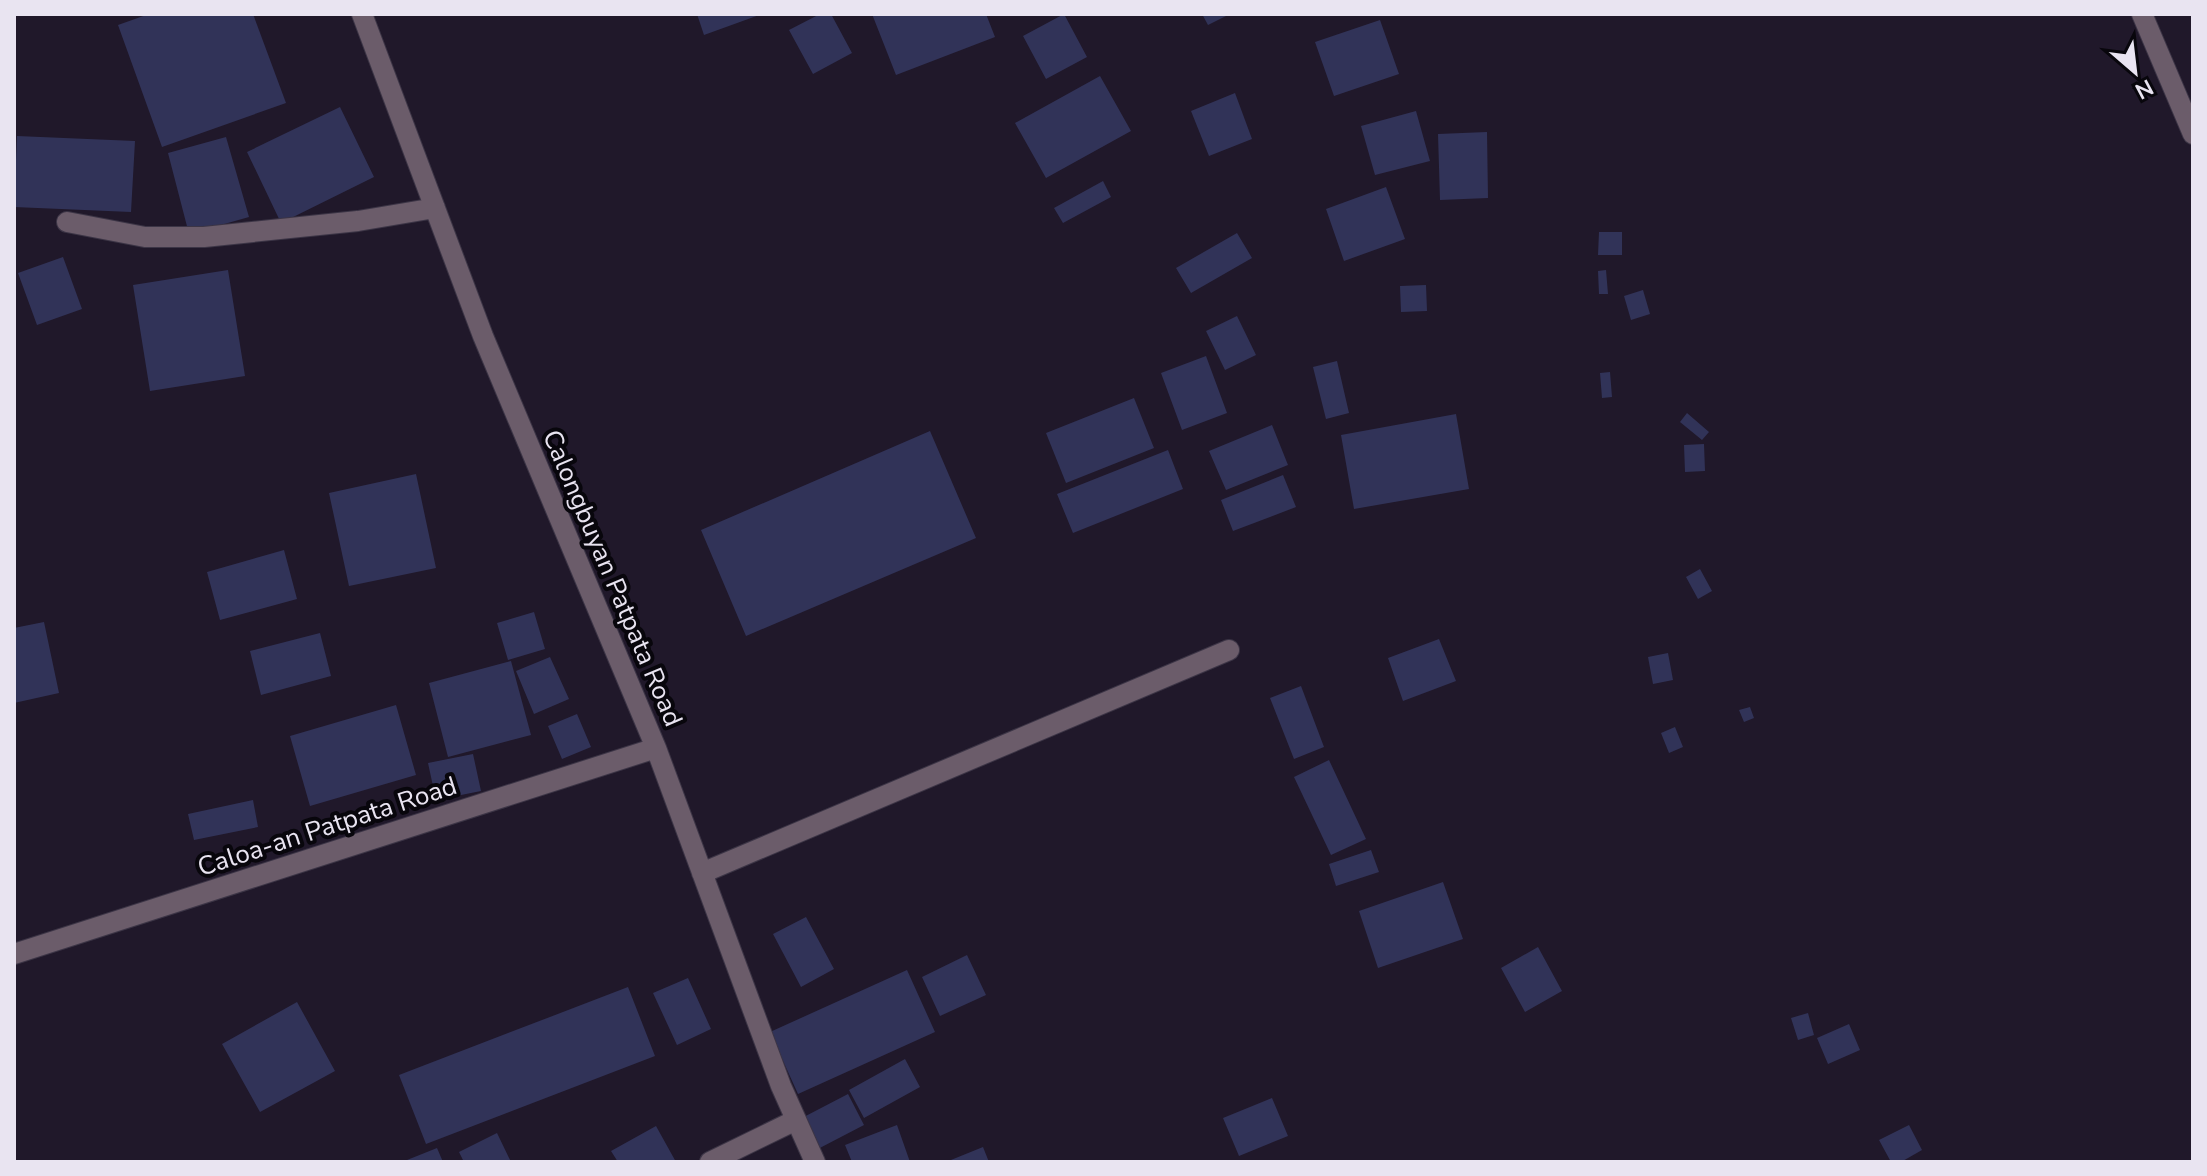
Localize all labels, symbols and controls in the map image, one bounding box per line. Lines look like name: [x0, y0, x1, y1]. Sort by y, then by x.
north arrow: [2095, 32, 2175, 112]
text: N: [2130, 72, 2158, 106]
street label: Calongbuyan Patpata Road: [534, 425, 691, 732]
street label: Caloa-an Patpata Road: [193, 768, 461, 885]

